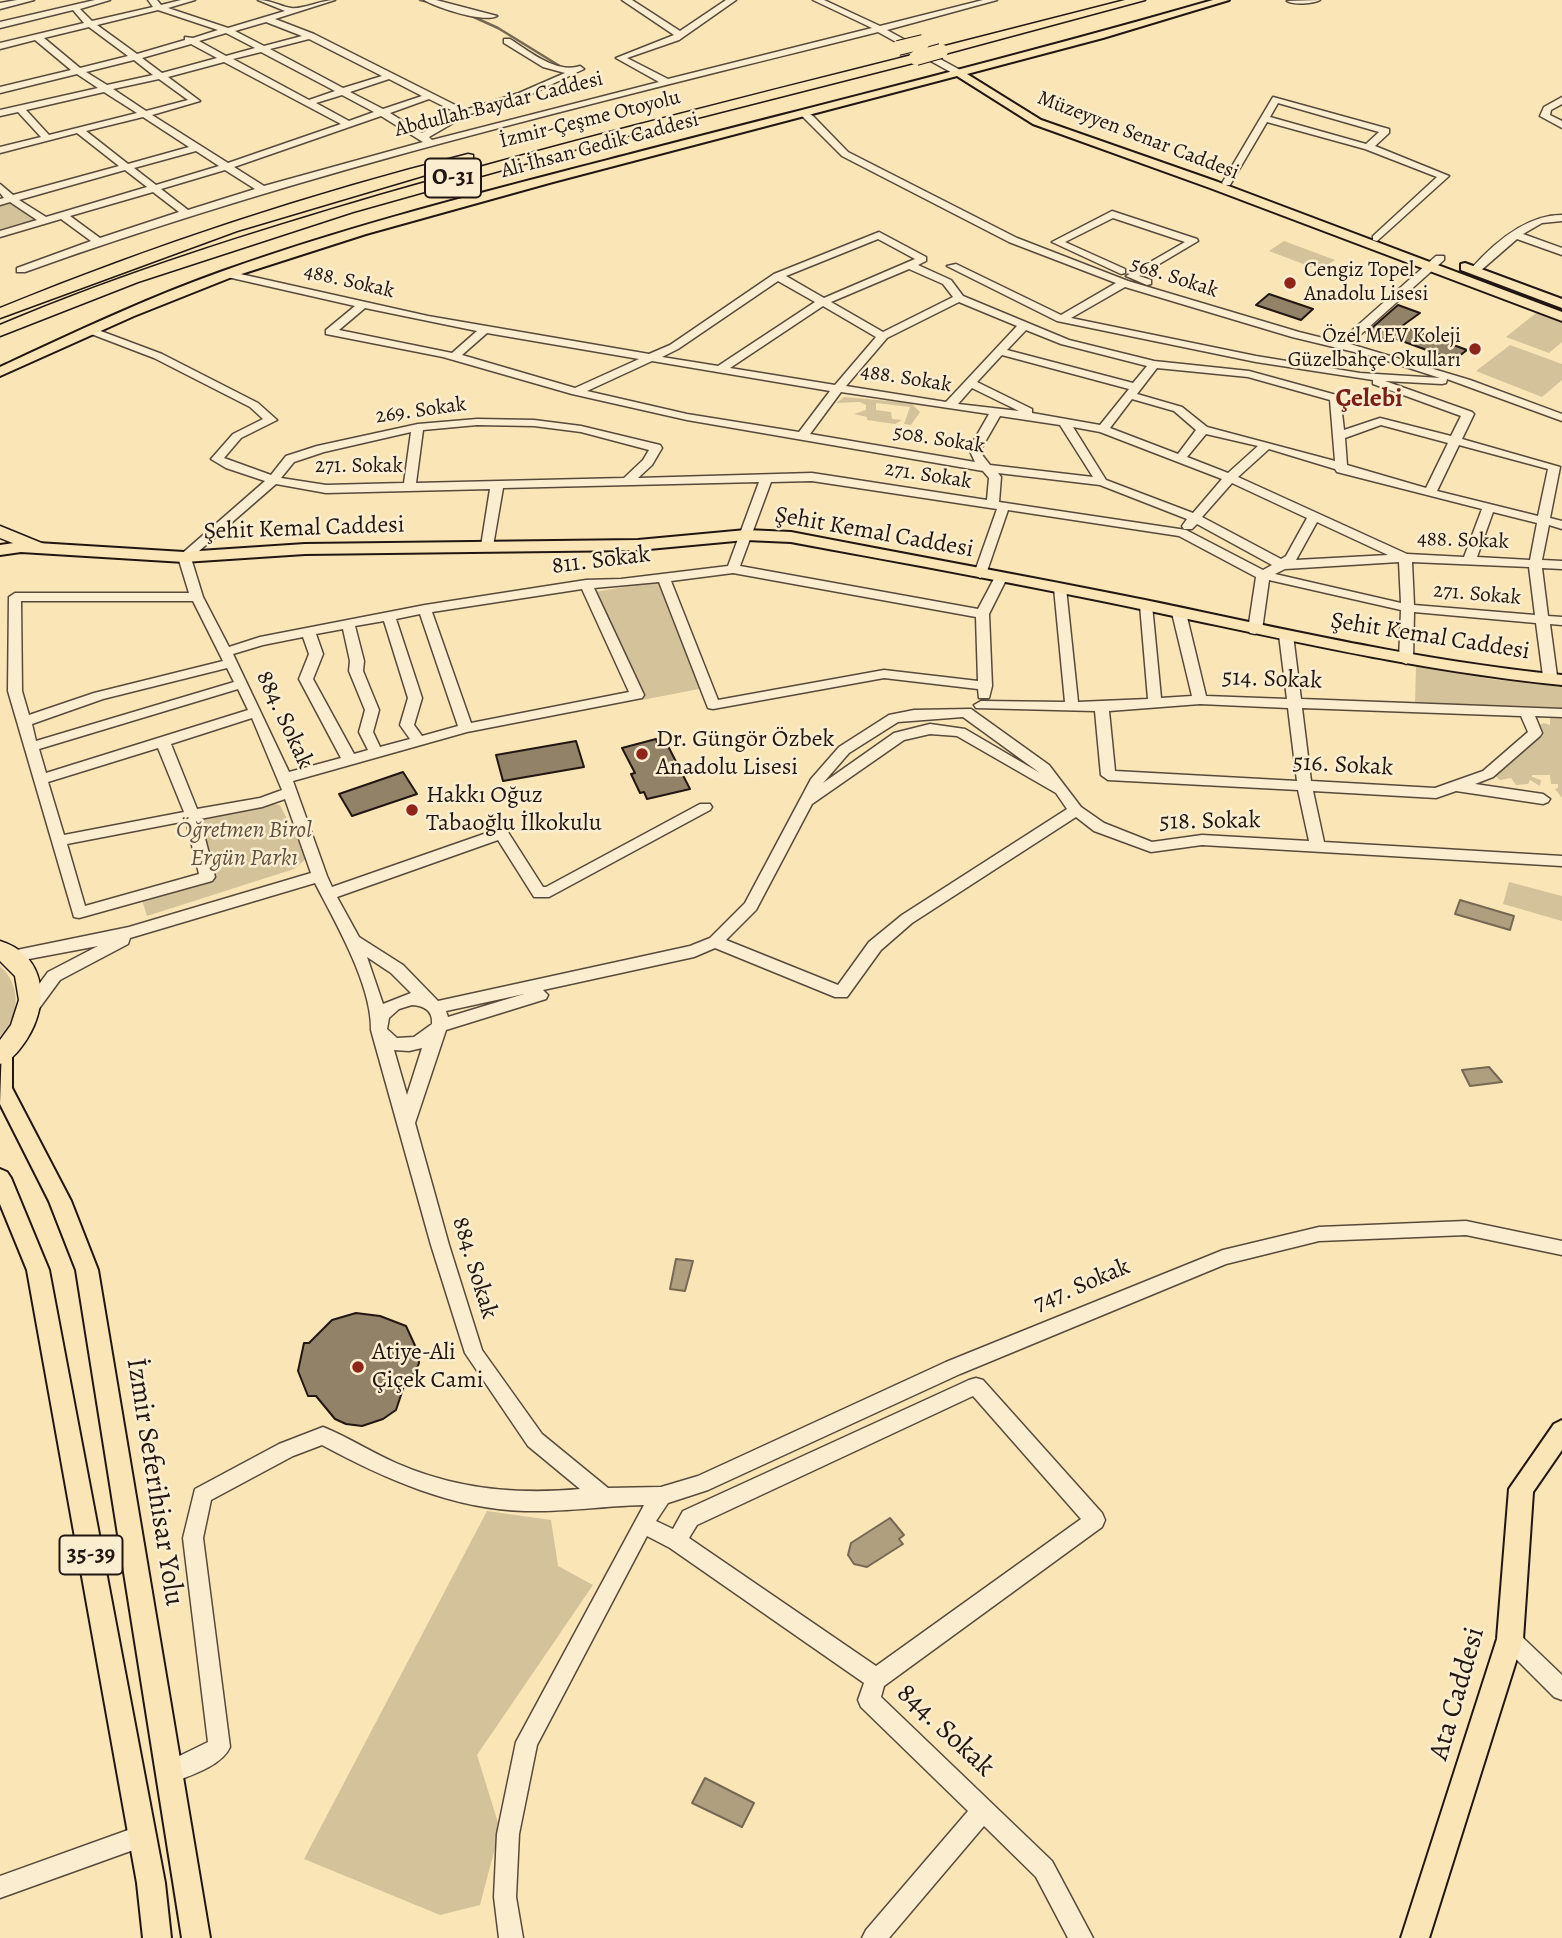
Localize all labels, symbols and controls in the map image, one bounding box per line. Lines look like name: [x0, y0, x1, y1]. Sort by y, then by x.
street label: Abdullah Baydar Caddesi: [392, 67, 606, 143]
street label: İzmir-Çeşme Otoyolu: [497, 85, 683, 155]
street label: Müzeyyen Senar Caddesi: [1034, 86, 1242, 186]
street label: Ali İhsan Gedik Caddesi: [498, 107, 702, 185]
road number: O-31: [425, 158, 481, 197]
street label: 568. Sokak: [1127, 252, 1221, 304]
place label: Cengiz Topel Anadolu Lisesi: [1304, 258, 1428, 308]
street label: 488. Sokak: [301, 259, 397, 305]
marker: Cengiz Topel Anadolu Lisesi: [1282, 275, 1298, 291]
place label: Özel MEV Koleji Güzelbahçe Okulları: [1288, 324, 1461, 374]
marker: Özel MEV Koleji Güzelbahçe Okulları: [1467, 341, 1483, 357]
street label: 488. Sokak: [859, 359, 953, 399]
district label: Çelebi: [1335, 384, 1403, 416]
street label: 269. Sokak: [374, 392, 468, 430]
street label: 508. Sokak: [891, 420, 987, 460]
street label: 271. Sokak: [315, 454, 403, 480]
street label: 271. Sokak: [883, 457, 973, 495]
street label: Şehit Kemal Caddesi: [772, 501, 976, 565]
street label: Şehit Kemal Caddesi: [203, 511, 405, 547]
street label: 488. Sokak: [1417, 527, 1509, 555]
street label: 811. Sokak: [550, 541, 652, 581]
street label: 271. Sokak: [1432, 579, 1522, 611]
street label: Şehit Kemal Caddesi: [1328, 607, 1532, 667]
street label: 514. Sokak: [1221, 664, 1323, 696]
street label: 884. Sokak: [249, 666, 319, 774]
place label: Dr. Güngör Özbek Anadolu Lisesi: [656, 726, 834, 782]
marker: Dr. Güngör Özbek Anadolu Lisesi: [634, 746, 650, 762]
street label: 516. Sokak: [1292, 749, 1394, 783]
place label: Hakkı Oğuz Tabaoğlu İlkokulu: [426, 782, 602, 838]
marker: Hakkı Oğuz Tabaoğlu İlkokulu: [404, 802, 420, 818]
street label: 518. Sokak: [1159, 807, 1261, 837]
park label: Öğretmen Birol Ergün Parkı: [176, 817, 312, 873]
street label: 884. Sokak: [445, 1214, 503, 1322]
street label: 747. Sokak: [1029, 1253, 1135, 1319]
place label: Atiye-Ali Çiçek Cami: [372, 1339, 484, 1395]
street label: İzmir Seferihisar Yolu: [118, 1356, 190, 1608]
marker: Atiye-Ali Çiçek Cami: [350, 1359, 366, 1375]
road number: 35-39: [60, 1536, 122, 1574]
street label: Ata Caddesi: [1423, 1624, 1493, 1764]
street label: 844. Sokak: [889, 1677, 1001, 1785]

